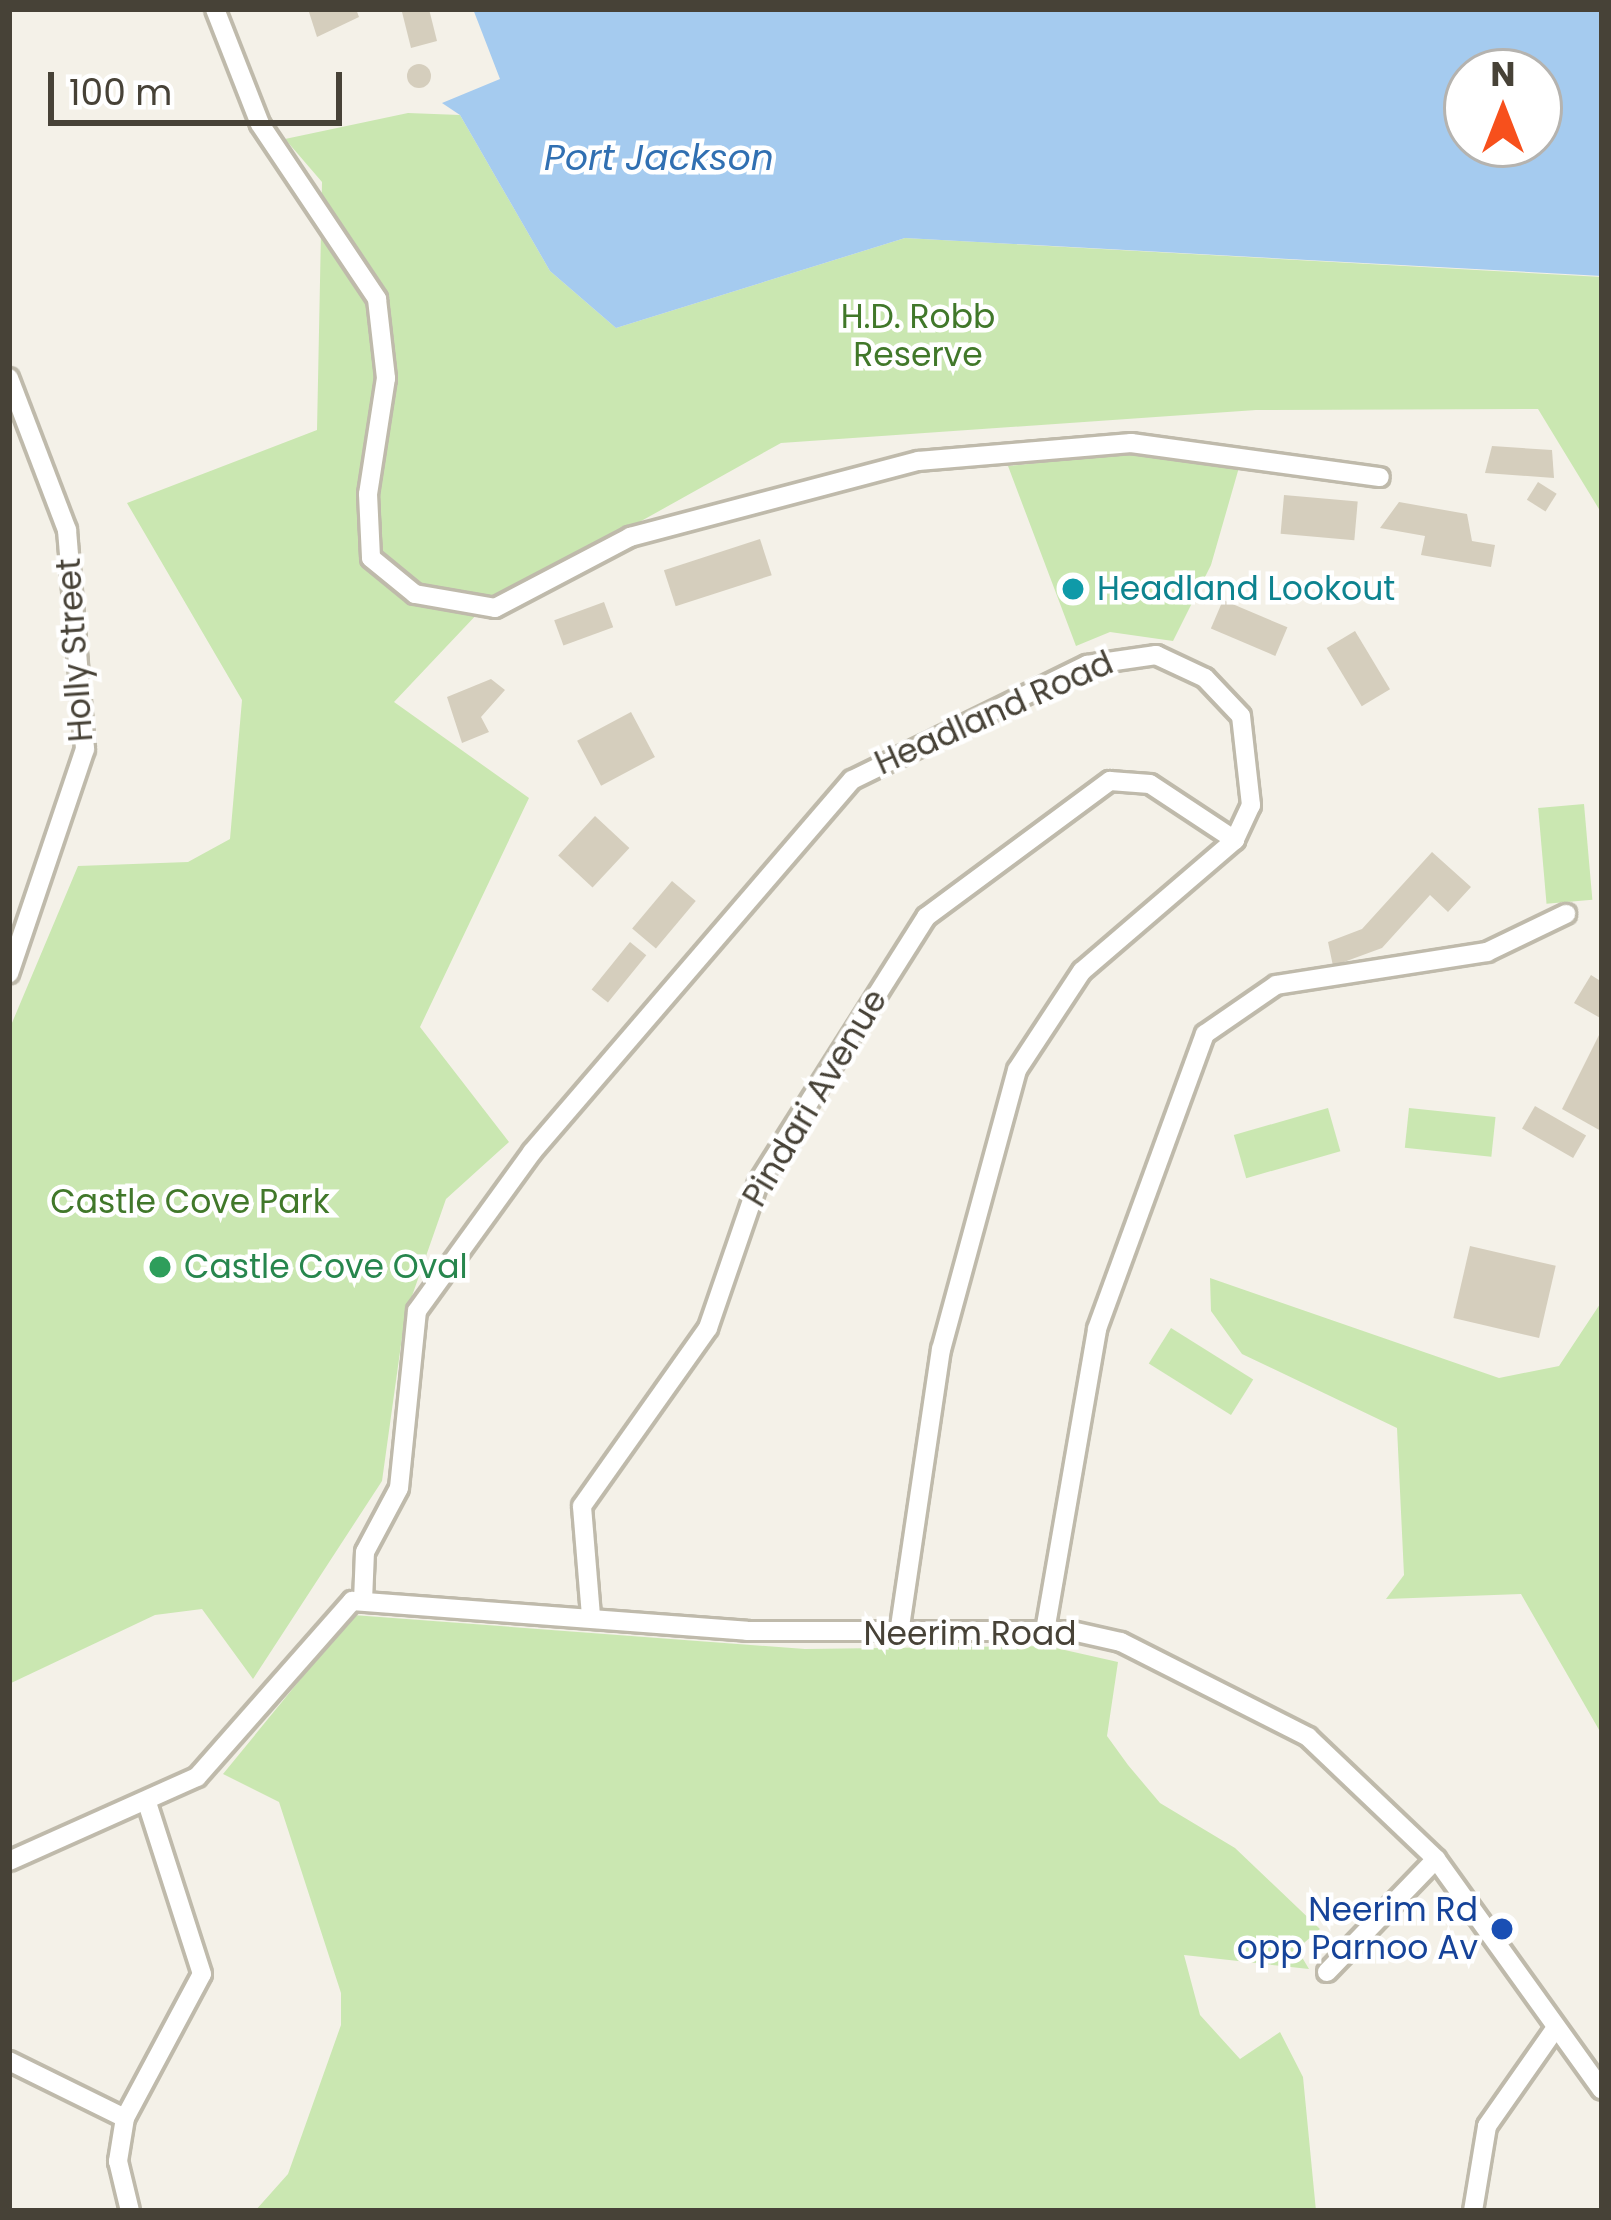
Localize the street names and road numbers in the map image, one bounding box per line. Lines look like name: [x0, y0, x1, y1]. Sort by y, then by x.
street label: Holly Street: [49, 557, 101, 743]
street label: Headland Road: [869, 643, 1119, 783]
street label: Pindari Avenue: [735, 982, 895, 1214]
street label: Neerim Road: [863, 1614, 1077, 1654]

